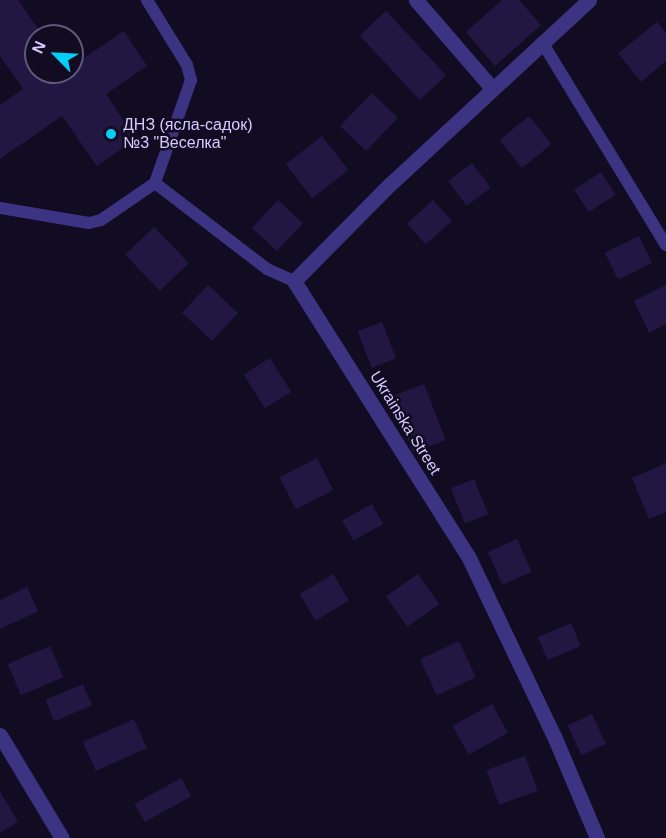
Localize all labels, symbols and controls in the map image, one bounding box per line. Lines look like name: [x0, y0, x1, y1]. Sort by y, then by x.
north arrow: [24, 24, 84, 84]
text: N: [29, 39, 49, 56]
place label: ДНЗ (ясла-садок) №3 "Веселка": [123, 115, 253, 153]
marker: ДНЗ (ясла-садок) №3 "Веселка": [104, 127, 118, 141]
street label: Ukrainska Street: [366, 368, 444, 478]

